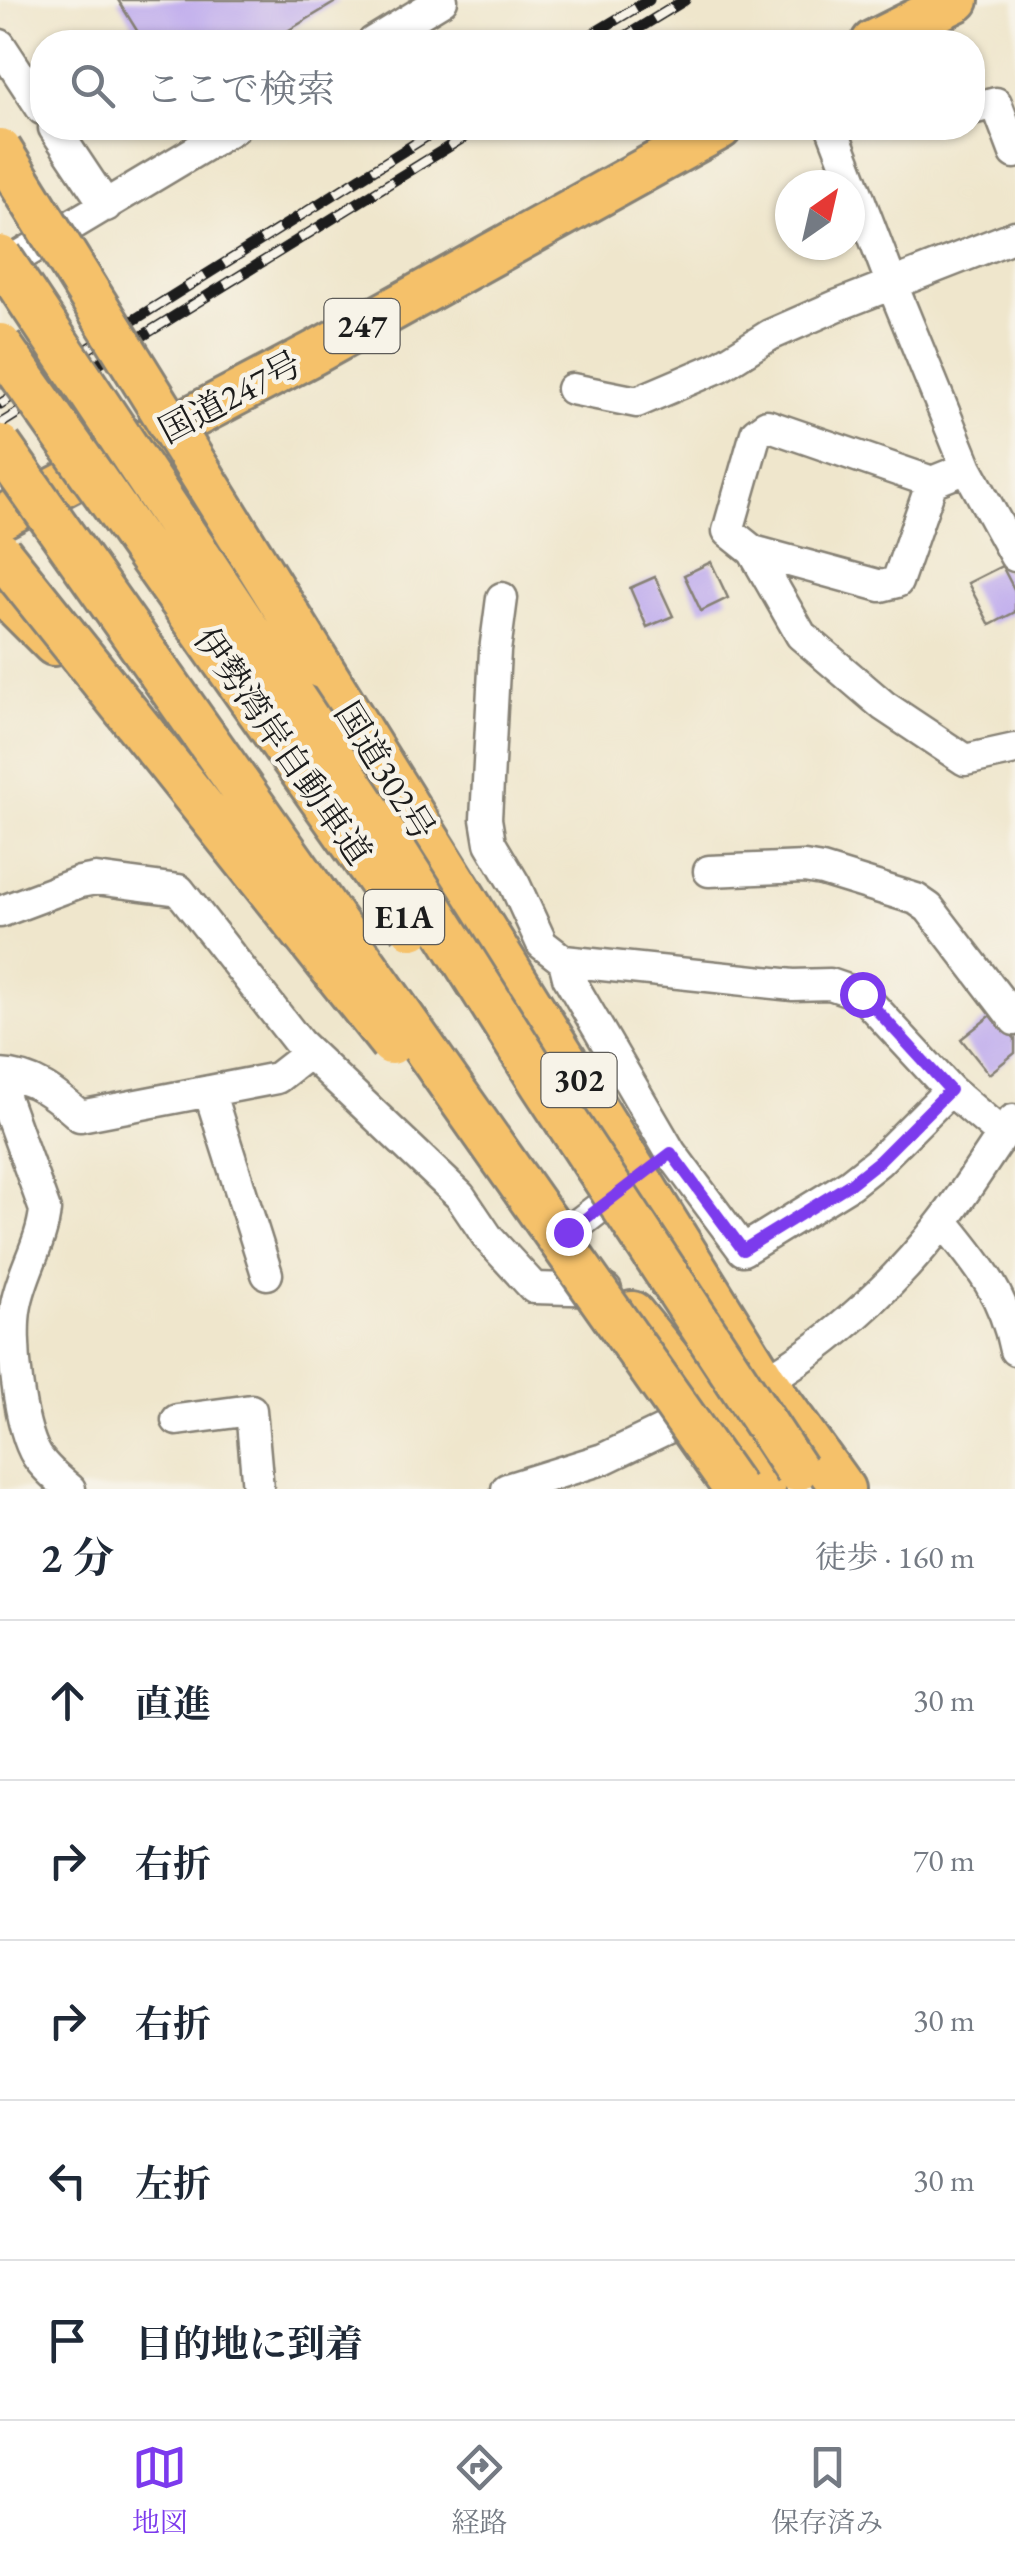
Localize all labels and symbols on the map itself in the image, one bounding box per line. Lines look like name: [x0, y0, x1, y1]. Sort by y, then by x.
north arrow: [775, 170, 865, 260]
road number: 247: [324, 299, 400, 353]
street label: 国道247号: [151, 340, 309, 453]
street label: 伊勢湾岸自動車道: [185, 618, 382, 873]
street label: 国道302号: [325, 693, 446, 849]
road number: E1A: [364, 890, 444, 944]
route start: [840, 972, 886, 1018]
road number: 302: [542, 1053, 616, 1107]
route end: [546, 1210, 592, 1256]

